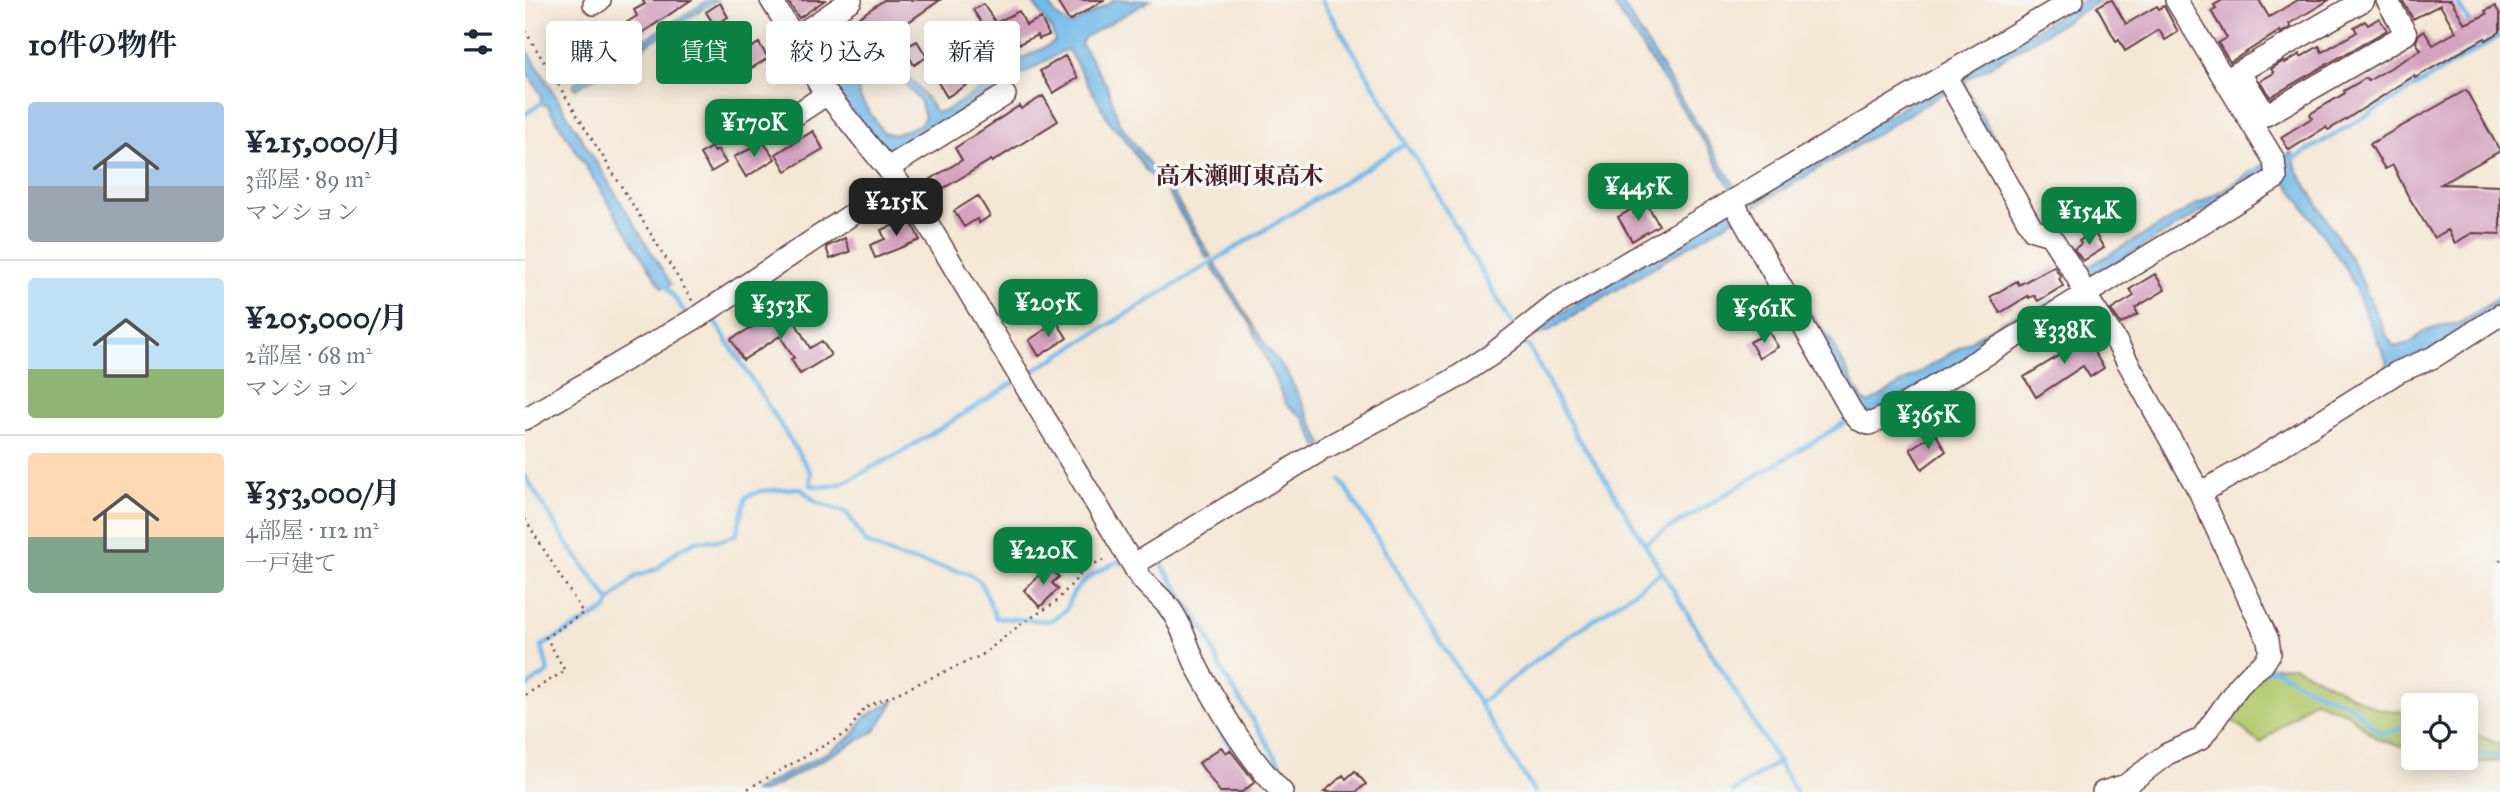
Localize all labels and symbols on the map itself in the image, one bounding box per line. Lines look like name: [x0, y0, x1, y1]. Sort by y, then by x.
pin: ¥170K: [705, 100, 803, 159]
district label: 高木瀬町東高木: [1156, 161, 1324, 191]
pin: ¥445K: [1589, 164, 1687, 223]
pin: ¥215K: [847, 178, 945, 238]
pin: ¥154K: [2040, 188, 2138, 247]
pin: ¥205K: [999, 280, 1097, 339]
pin: ¥353K: [732, 282, 830, 341]
pin: ¥561K: [1715, 286, 1813, 345]
pin: ¥338K: [2015, 306, 2113, 366]
pin: ¥365K: [1879, 392, 1977, 451]
pin: ¥220K: [994, 528, 1092, 587]

